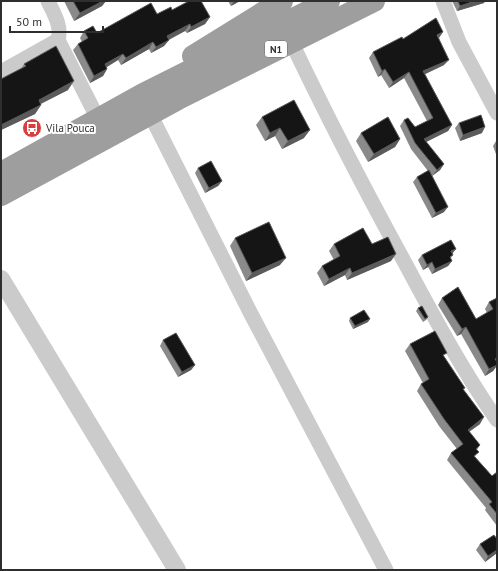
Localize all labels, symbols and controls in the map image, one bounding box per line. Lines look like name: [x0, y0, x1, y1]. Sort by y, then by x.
scale bar: [10, 8, 103, 34]
text: 50 m: [16, 14, 42, 29]
road number: N1: [265, 41, 287, 57]
bus stop icon: Vila Pouca: [21, 117, 43, 139]
place label: Vila Pouca: [45, 121, 95, 135]

